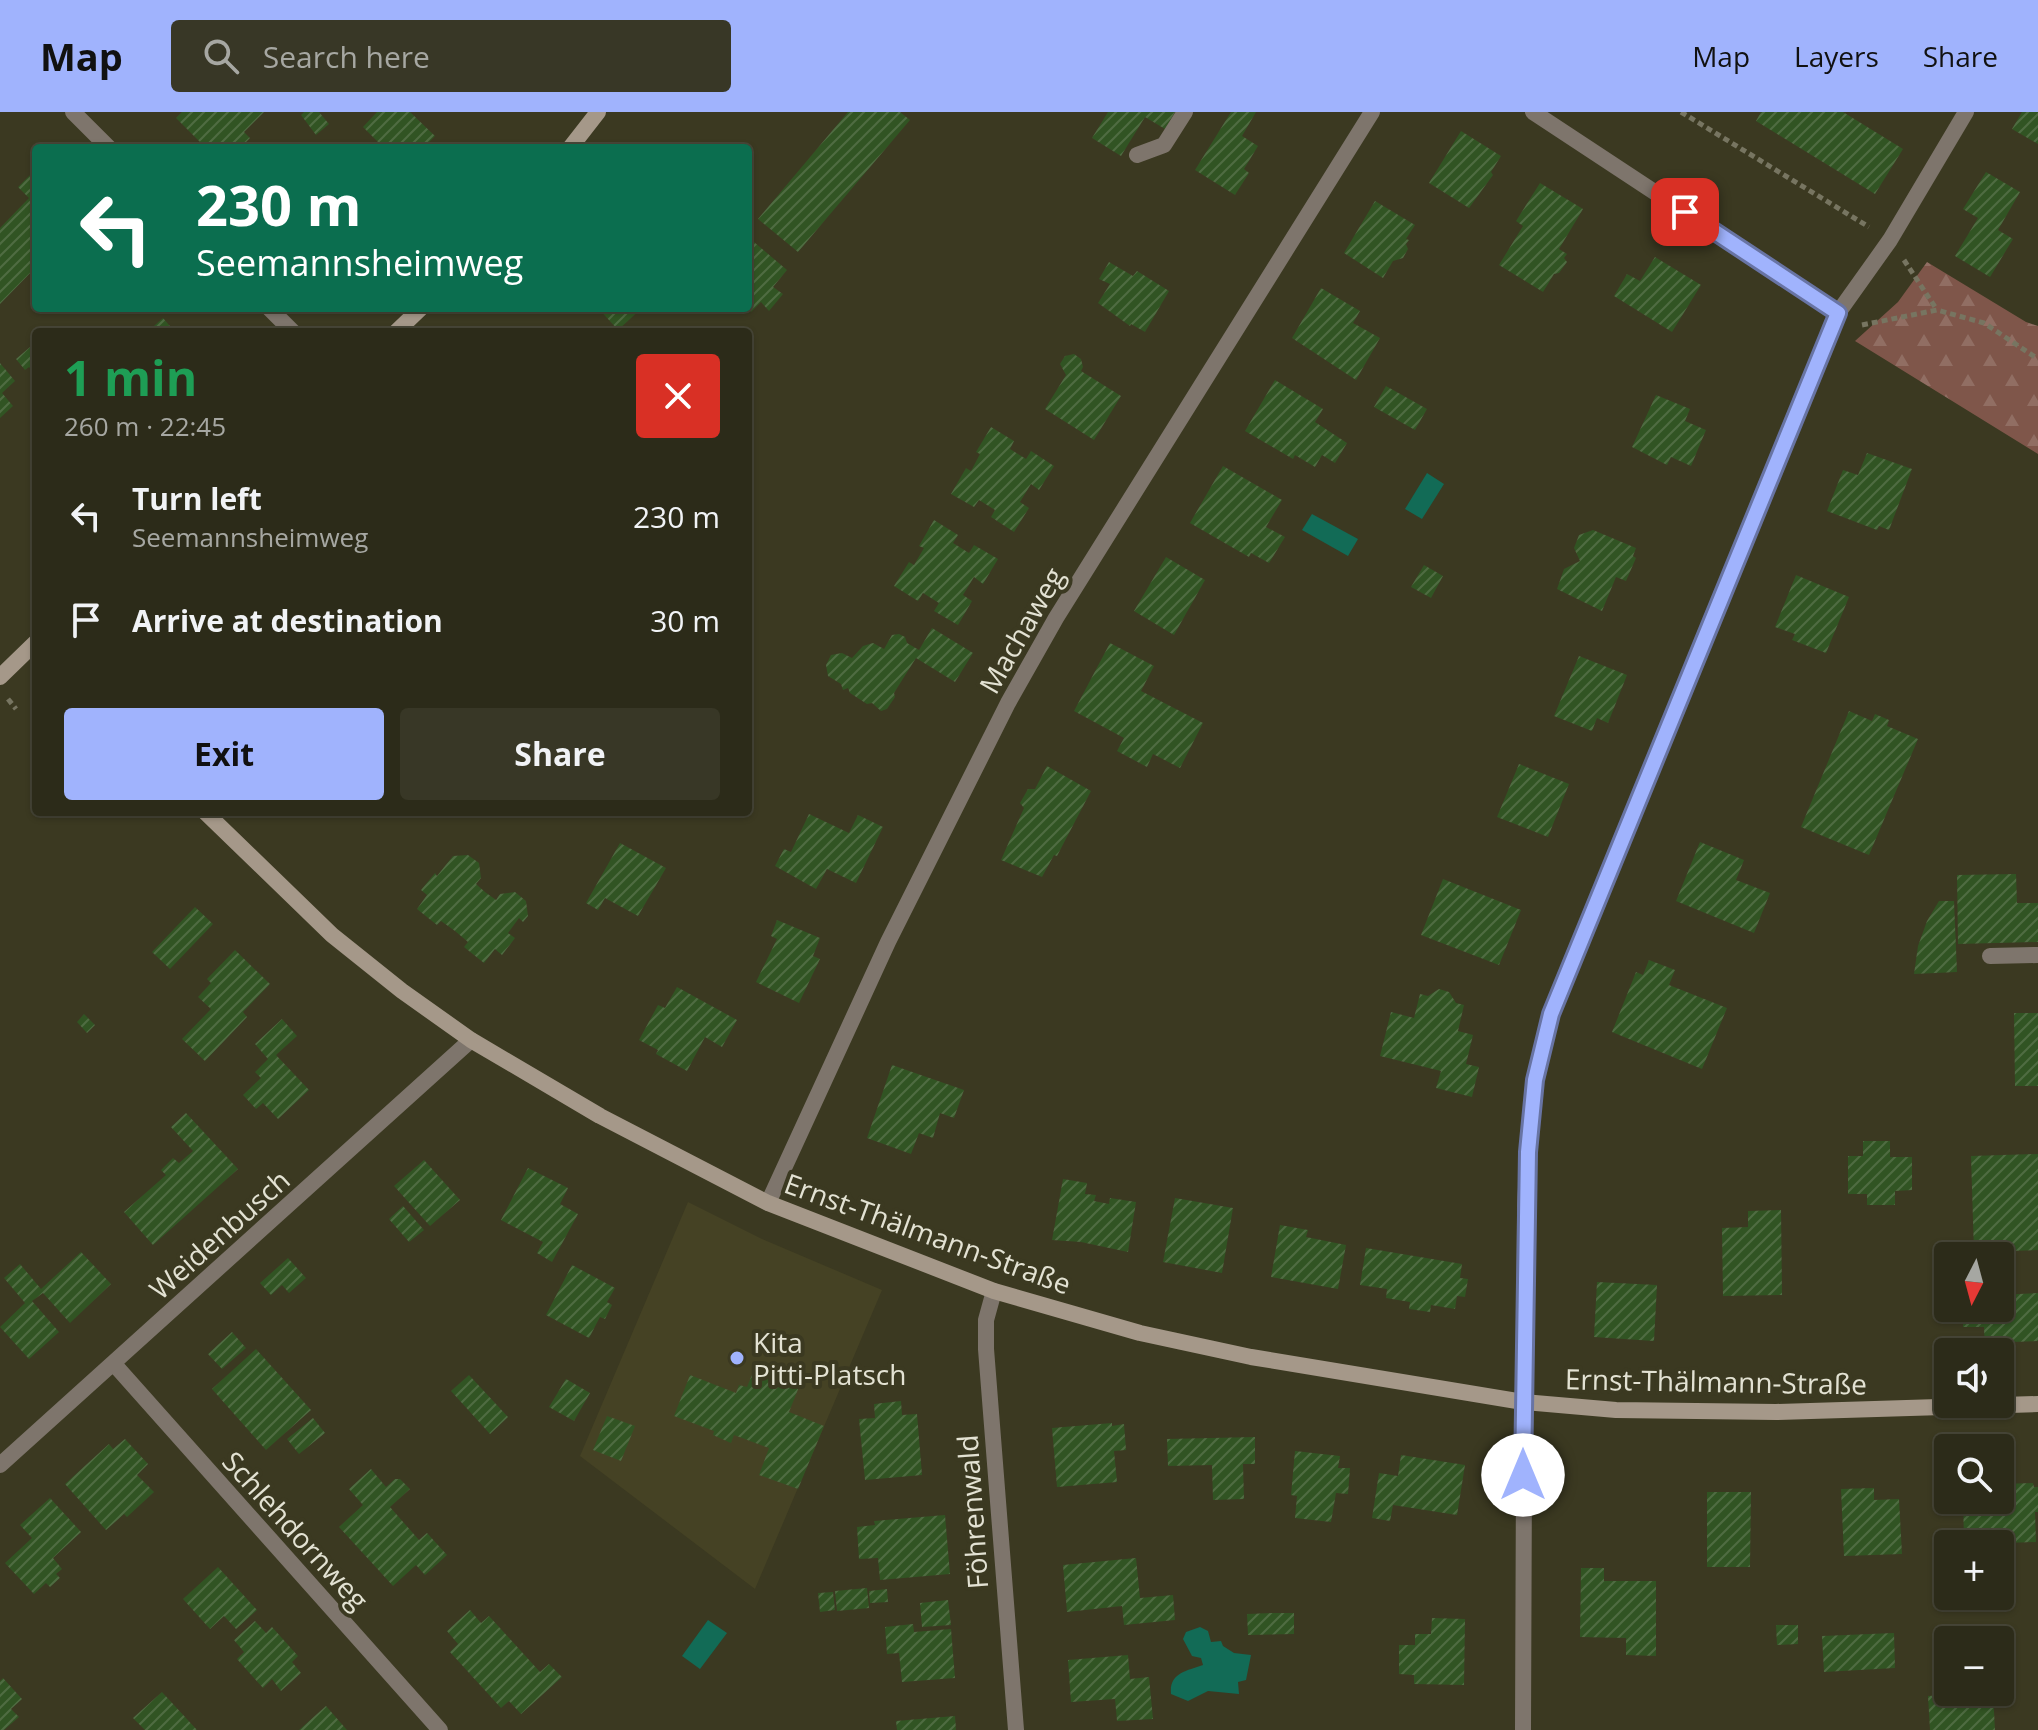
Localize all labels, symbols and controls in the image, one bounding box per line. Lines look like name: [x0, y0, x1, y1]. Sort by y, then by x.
search box: [171, 20, 731, 92]
text: Map: [40, 30, 123, 82]
icon: search: [199, 34, 243, 78]
text: Search here: [263, 36, 430, 77]
text: Map: [1692, 37, 1750, 75]
text: Layers: [1794, 37, 1879, 75]
text: Share: [1923, 37, 1998, 75]
text: 230 m: [196, 166, 362, 242]
icon: left: [64, 176, 168, 280]
pin: [1651, 178, 1719, 246]
icon: arrive: [1663, 190, 1707, 234]
text: Seemannsheimweg: [196, 238, 523, 287]
text: 1 min: [64, 345, 197, 410]
button: close: [636, 354, 720, 438]
text: 260 m · 22:45: [64, 408, 226, 444]
text: Turn left: [132, 478, 262, 519]
icon: left: [64, 494, 108, 538]
text: 230 m: [633, 496, 720, 537]
text: Seemannsheimweg: [132, 519, 368, 555]
street label: Machaweg: [970, 560, 1072, 700]
icon: arrive: [64, 598, 108, 642]
text: Arrive at destination: [132, 600, 443, 641]
text: 30 m: [650, 600, 720, 641]
button: Exit: [64, 708, 384, 800]
button: Share: [400, 708, 720, 800]
street label: Weidenbusch: [141, 1161, 297, 1307]
street label: Ernst-Thälmann-Straße: [780, 1163, 1076, 1303]
north arrow: [1934, 1242, 2014, 1322]
map controls: [1934, 1242, 2014, 1706]
place label: Kita Pitti-Platsch: [753, 1323, 906, 1393]
button: sound: [1934, 1338, 2014, 1418]
marker: Kita Pitti-Platsch: [728, 1349, 746, 1367]
street label: Ernst-Thälmann-Straße: [1565, 1359, 1867, 1403]
position arrow: [1481, 1433, 1565, 1517]
street label: Föhrenwald: [948, 1434, 996, 1590]
button: search: [1934, 1434, 2014, 1514]
street label: Schlehdornweg: [215, 1443, 377, 1617]
button: +: [1934, 1530, 2014, 1610]
button: −: [1934, 1626, 2014, 1706]

